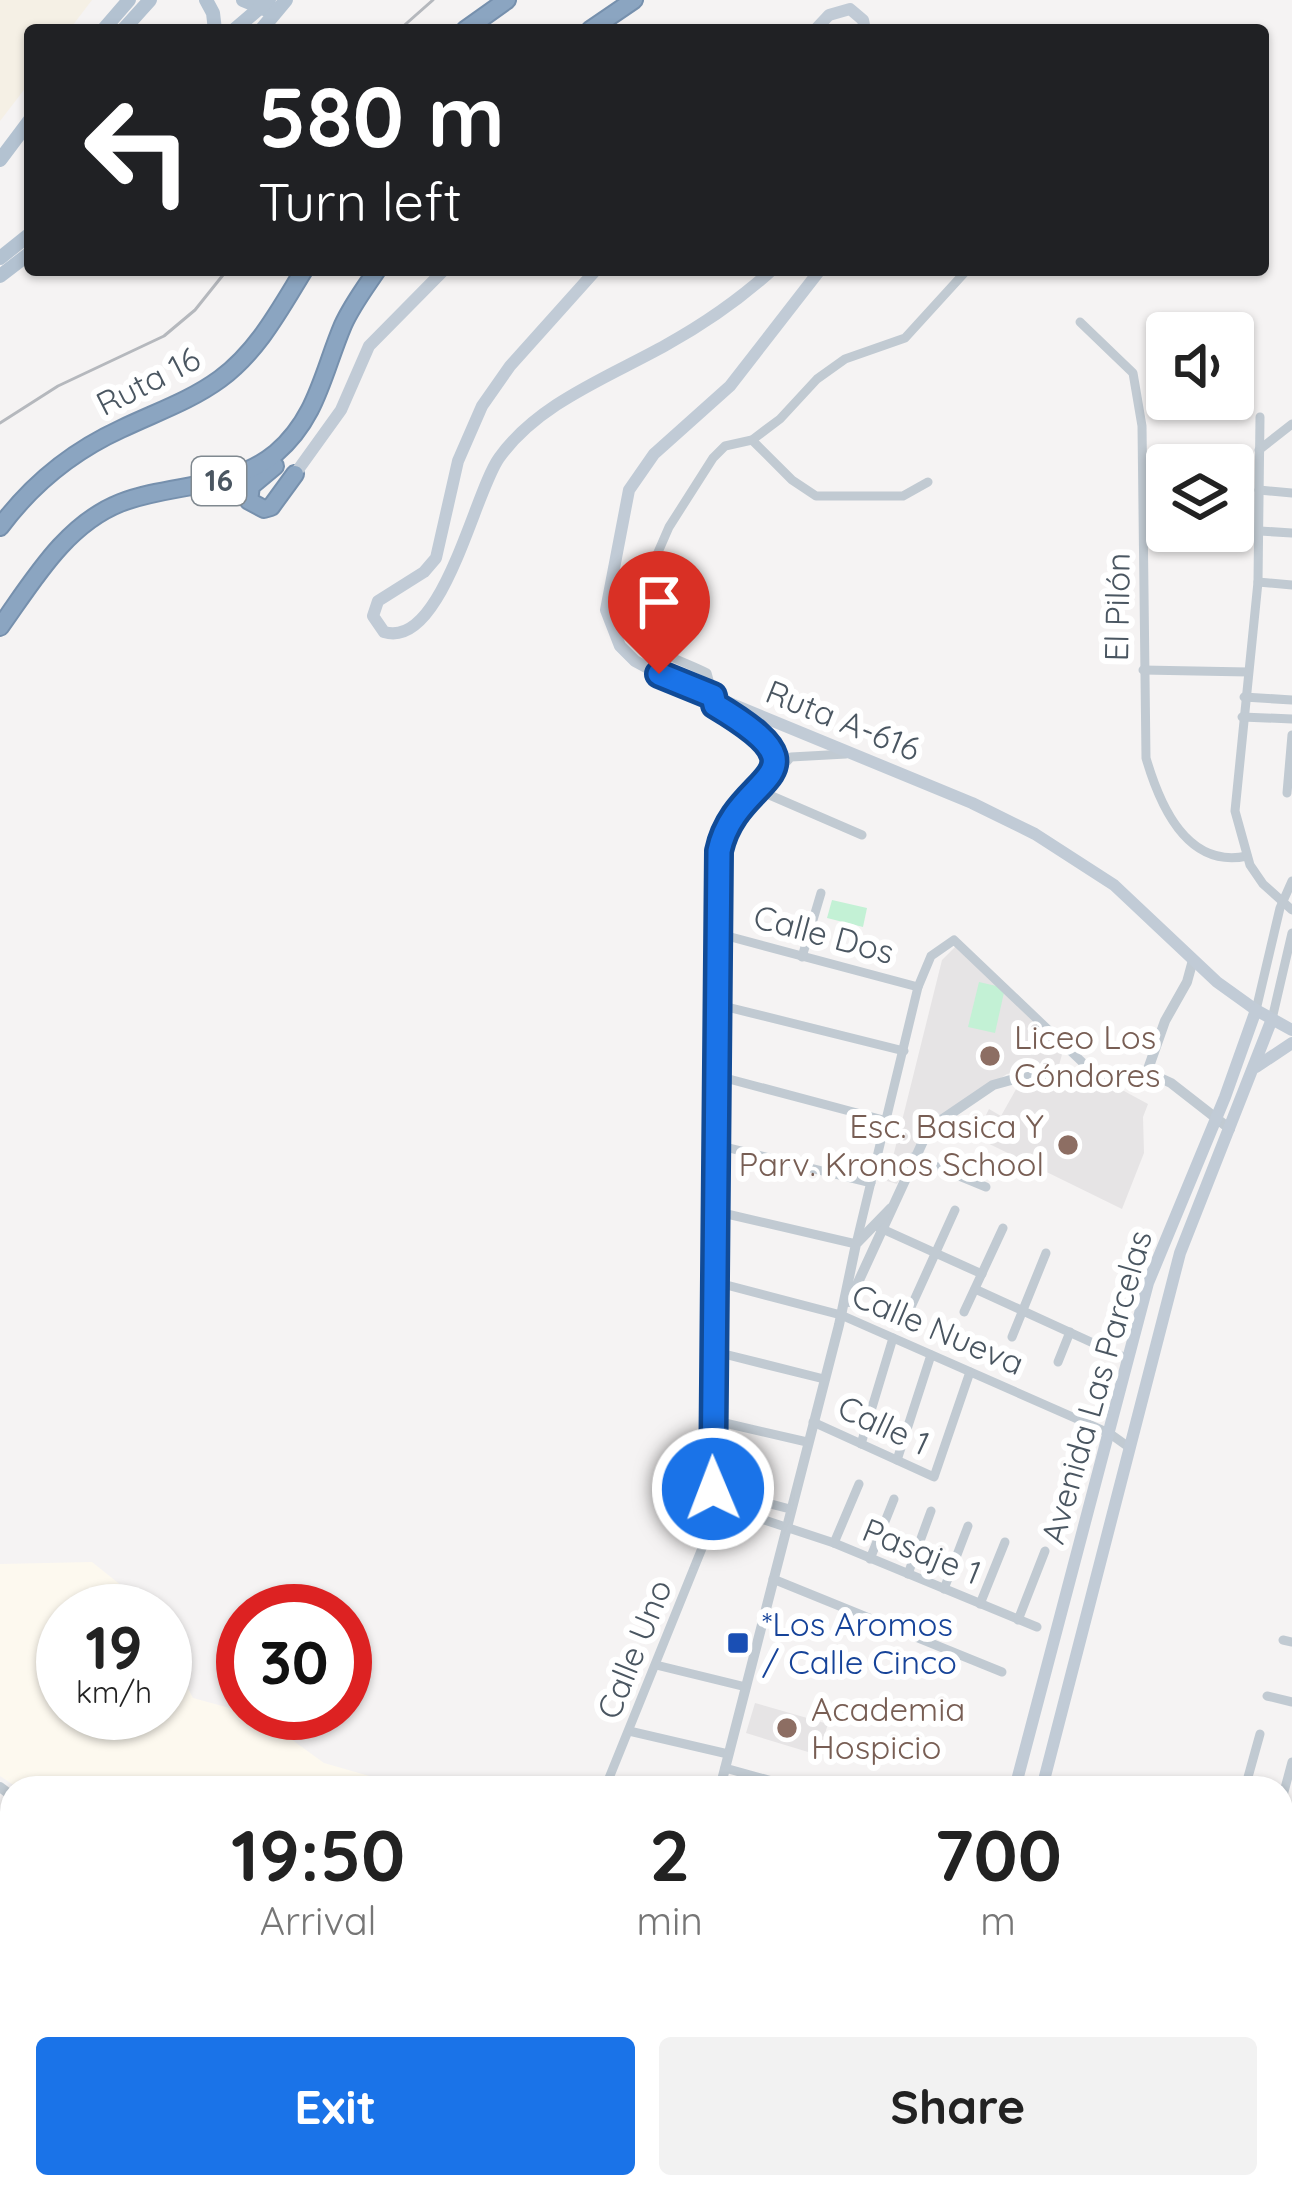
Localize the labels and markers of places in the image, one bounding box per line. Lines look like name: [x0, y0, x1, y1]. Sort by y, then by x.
pin: [608, 551, 710, 674]
place label: Liceo Los Cóndores: [1014, 1016, 1161, 1095]
marker: Liceo Los Cóndores: [977, 1043, 1003, 1069]
place label: Esc. Basica Y Parv. Kronos School: [738, 1105, 1044, 1184]
marker: Esc. Basica Y Parv. Kronos School: [1055, 1132, 1081, 1158]
place label: *Los Aromos / Calle Cinco: [762, 1603, 957, 1682]
marker: *Los Aromos / Calle Cinco: [725, 1630, 751, 1656]
place label: Academia Hospicio: [811, 1688, 965, 1767]
marker: Academia Hospicio: [774, 1715, 800, 1741]

